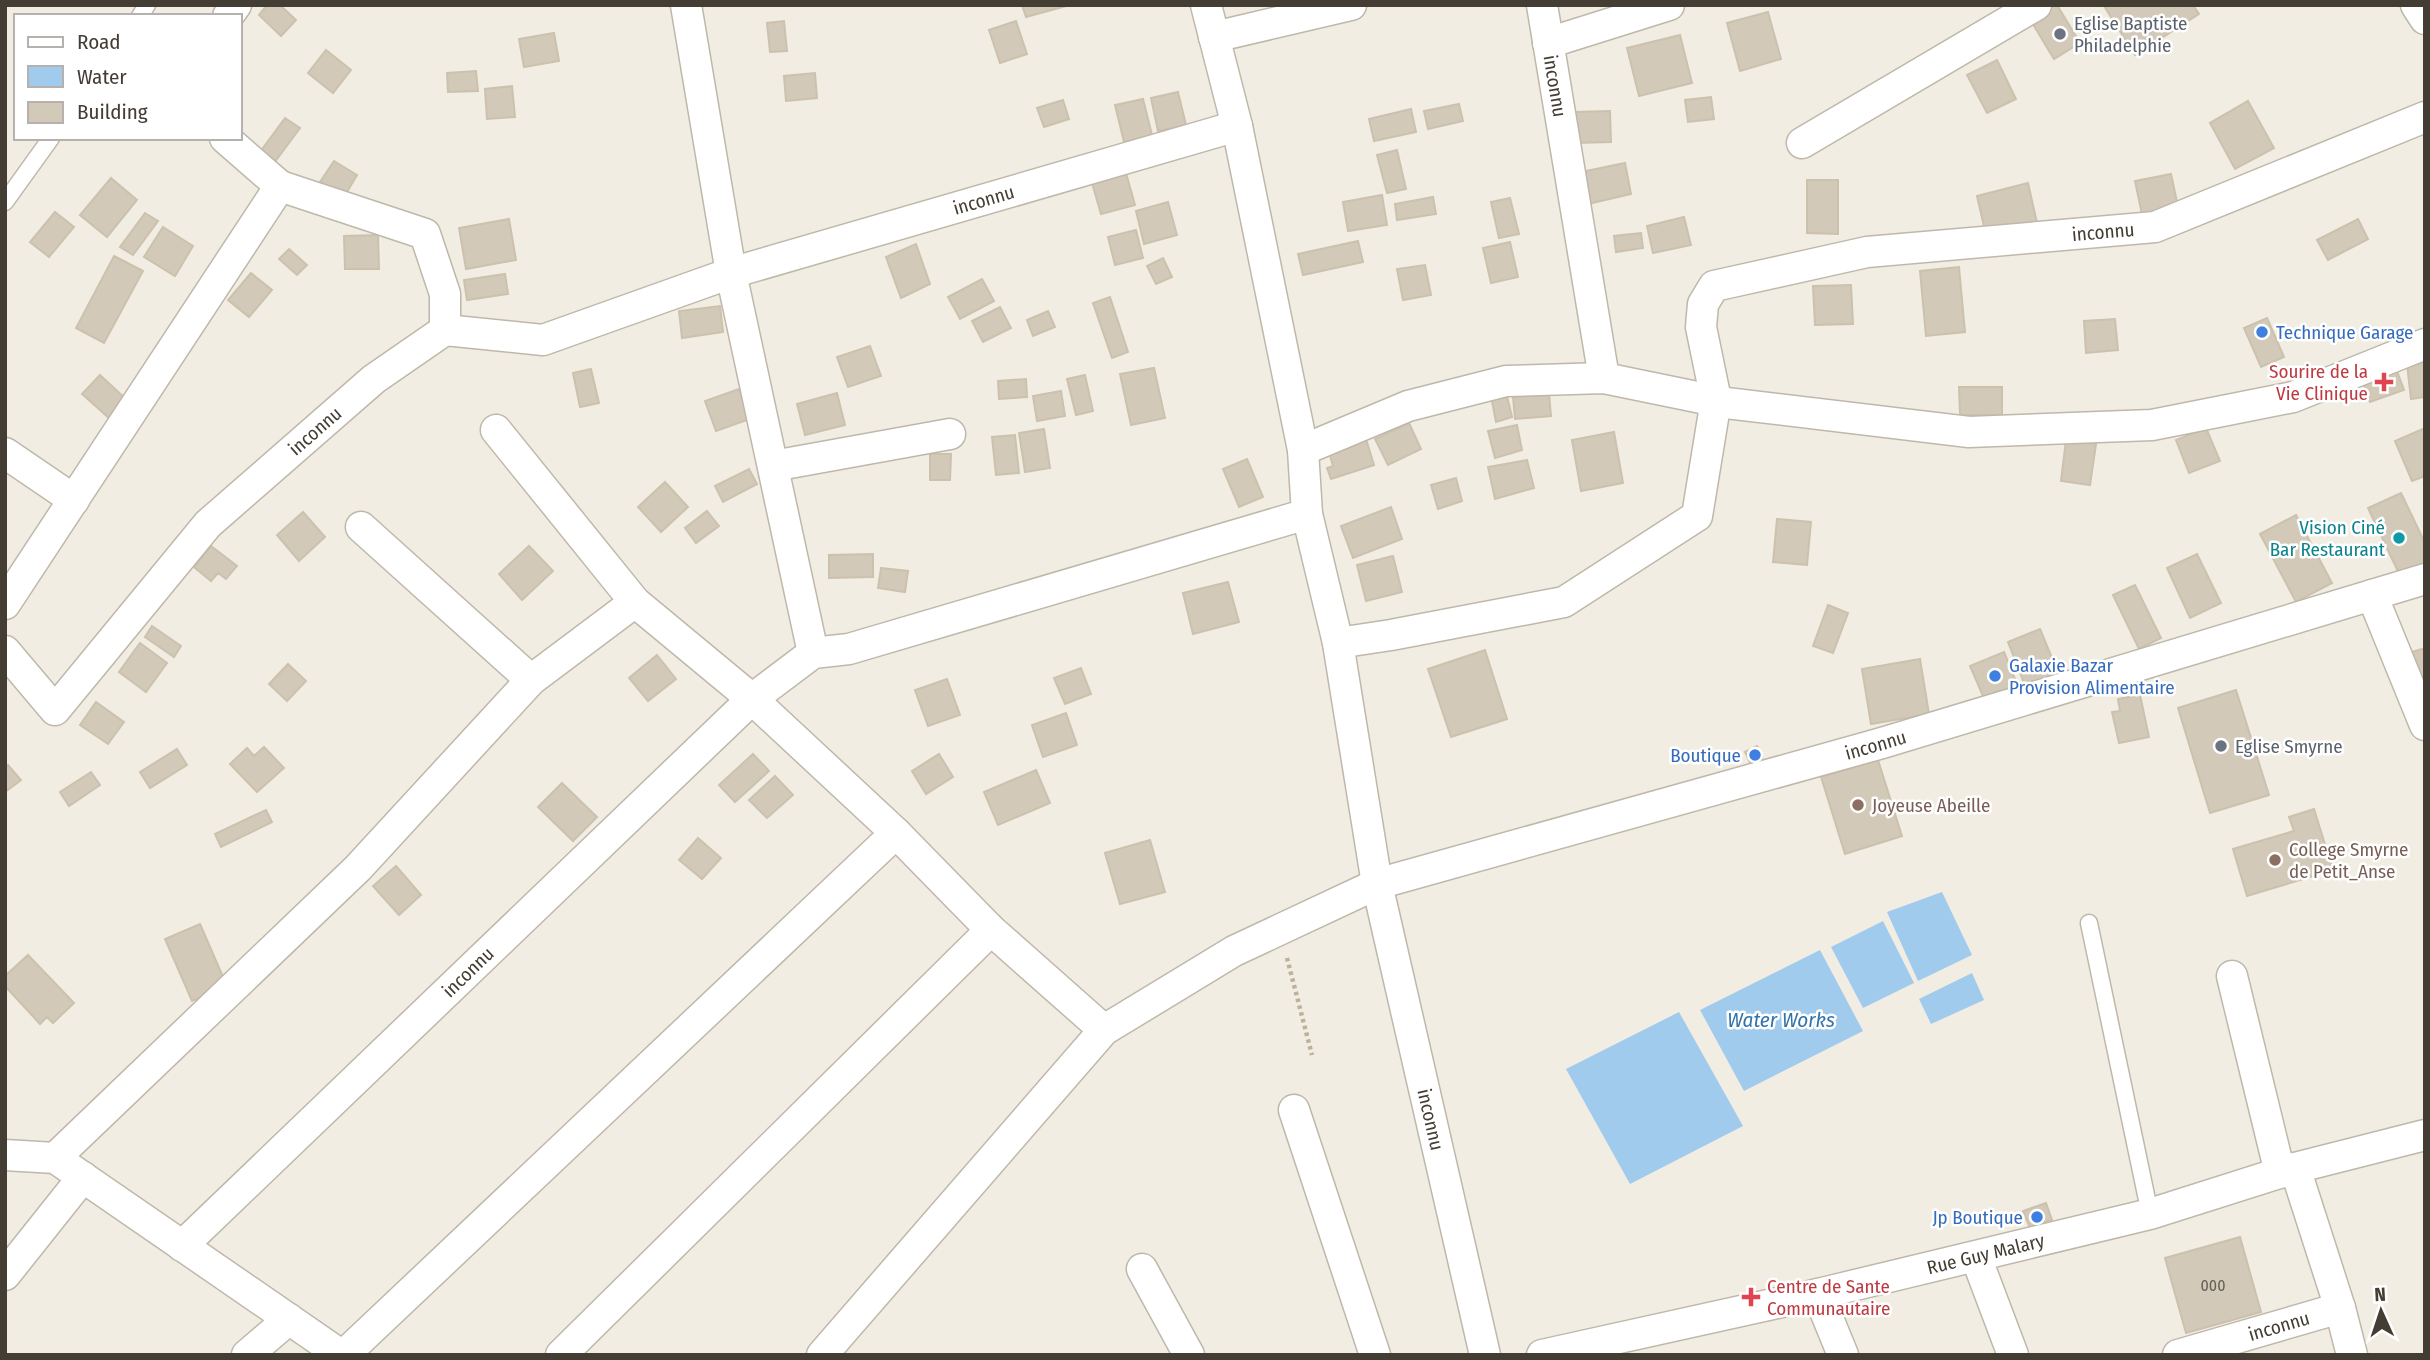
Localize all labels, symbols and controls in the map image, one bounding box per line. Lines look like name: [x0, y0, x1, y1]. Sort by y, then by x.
place label: Eglise Baptiste Philadelphie: [2074, 12, 2187, 57]
legend: [14, 14, 242, 140]
marker: Eglise Baptiste Philadelphie: [2052, 26, 2068, 42]
text: Road: [77, 29, 121, 55]
street label: inconnu: [1539, 53, 1572, 119]
text: Water: [77, 64, 127, 90]
text: Building: [77, 99, 148, 125]
street label: inconnu: [950, 180, 1017, 219]
street label: inconnu: [2071, 217, 2135, 246]
place label: Technique Garage: [2276, 321, 2413, 344]
marker: Technique Garage: [2254, 324, 2270, 340]
place label: Sourire de la Vie Clinique: [2269, 360, 2368, 405]
marker: Sourire de la Vie Clinique: [2374, 372, 2394, 392]
street label: inconnu: [284, 401, 346, 460]
place label: Vision Ciné Bar Restaurant: [2270, 516, 2386, 561]
marker: Vision Ciné Bar Restaurant: [2391, 530, 2407, 546]
place label: Galaxie Bazar Provision Alimentaire: [2009, 654, 2175, 699]
marker: Galaxie Bazar Provision Alimentaire: [1987, 668, 2003, 684]
street label: inconnu: [1842, 725, 1909, 764]
place label: Eglise Smyrne: [2235, 735, 2343, 758]
marker: Eglise Smyrne: [2213, 738, 2229, 754]
place label: Boutique: [1670, 744, 1741, 767]
marker: Boutique: [1747, 747, 1763, 763]
place label: Joyeuse Abeille: [1872, 794, 1990, 817]
marker: Joyeuse Abeille: [1850, 797, 1866, 813]
place label: College Smyrne de Petit_Anse: [2289, 838, 2408, 883]
marker: College Smyrne de Petit_Anse: [2267, 852, 2283, 868]
street label: inconnu: [437, 942, 498, 1002]
water label: Water Works: [1727, 1007, 1835, 1033]
street label: inconnu: [1413, 1086, 1449, 1152]
place label: Jp Boutique: [1932, 1206, 2023, 1229]
marker: Jp Boutique: [2029, 1209, 2045, 1225]
street label: Rue Guy Malary: [1925, 1228, 2047, 1279]
place label: Centre de Sante Communautaire: [1767, 1275, 1890, 1320]
house number: 000: [2200, 1276, 2226, 1295]
north arrow: [2346, 1276, 2416, 1346]
text: N: [2374, 1283, 2386, 1306]
marker: Centre de Sante Communautaire: [1741, 1287, 1761, 1307]
street label: inconnu: [2246, 1306, 2312, 1346]

